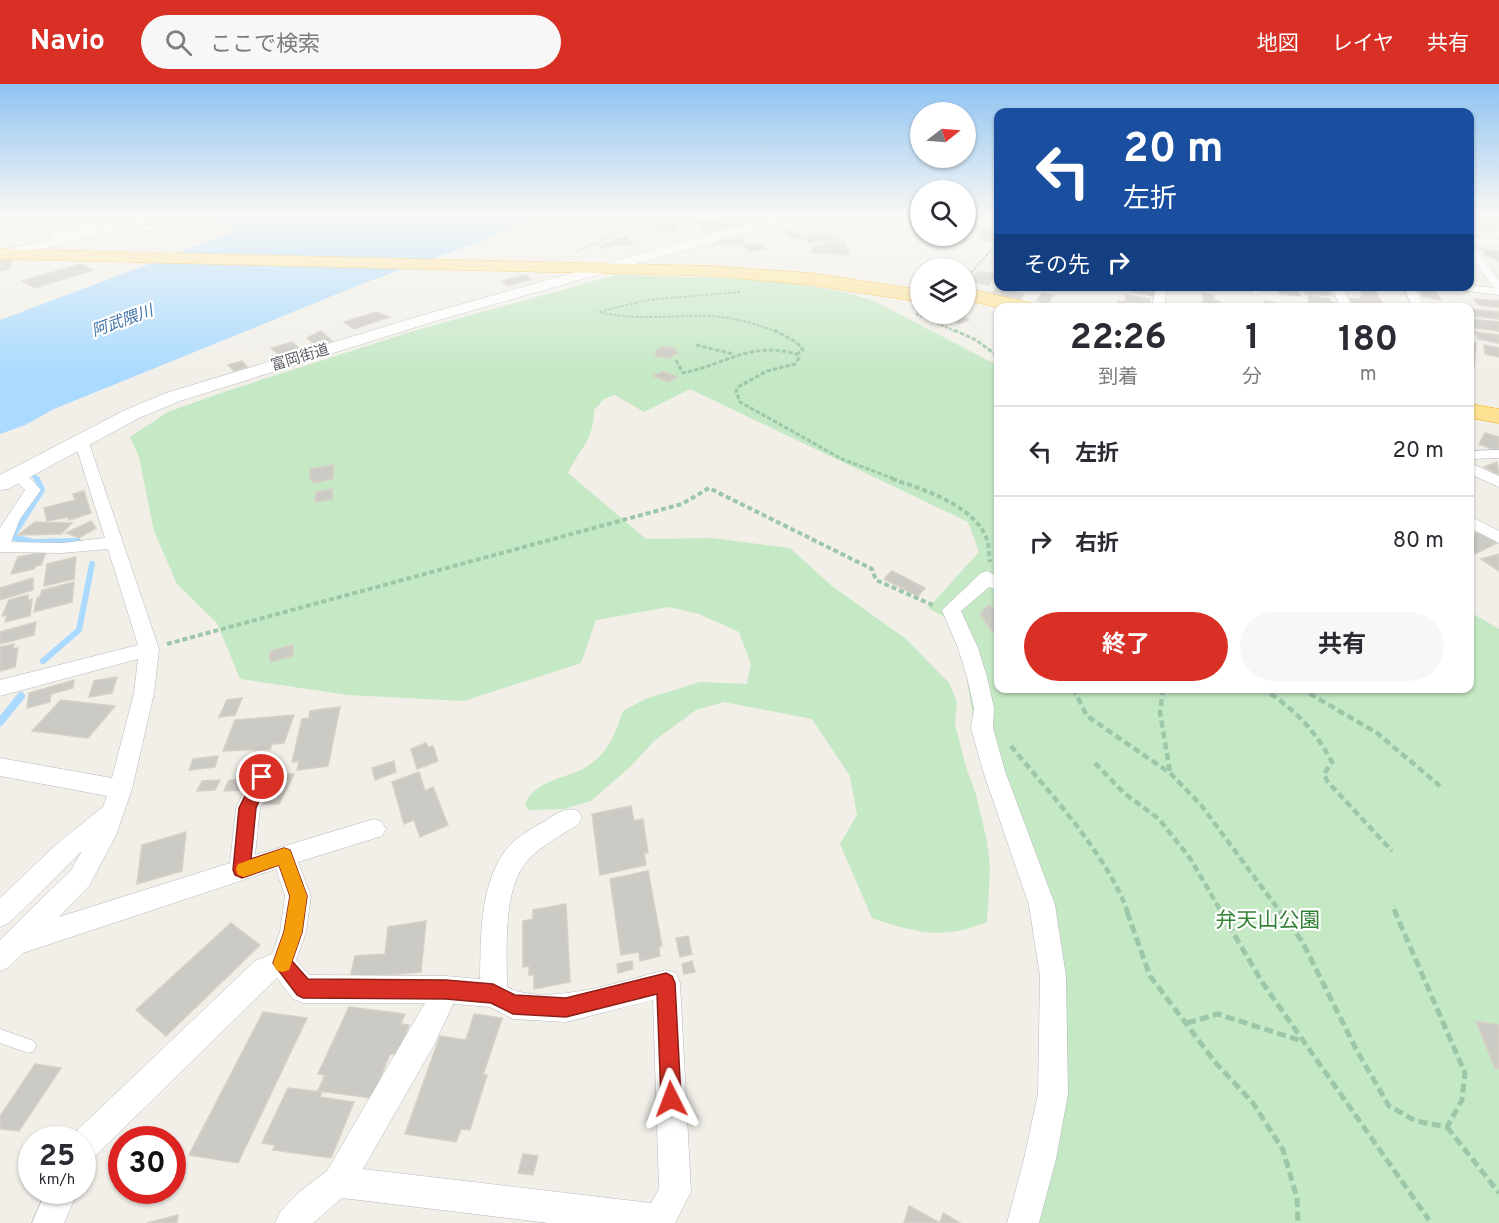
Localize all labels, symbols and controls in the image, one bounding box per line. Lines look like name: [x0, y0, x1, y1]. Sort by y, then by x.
search box: [141, 15, 561, 69]
text: Navio: [30, 24, 105, 60]
icon: search: [162, 26, 195, 59]
text: 地図: [1257, 31, 1299, 58]
text: レイヤ: [1332, 31, 1394, 58]
text: 共有: [1427, 31, 1469, 58]
text: ここで検索: [210, 32, 320, 59]
north arrow: [910, 102, 976, 168]
map controls: [910, 102, 976, 324]
text: 20 m: [1123, 124, 1224, 177]
icon: left: [1024, 132, 1102, 210]
button: search: [910, 180, 976, 246]
text: 左折: [1123, 183, 1177, 217]
icon: right: [1102, 246, 1135, 279]
text: その先: [1024, 253, 1090, 280]
button: layers: [910, 258, 976, 324]
water label: 阿武隈川: [89, 301, 158, 342]
text: 22:26: [1070, 316, 1167, 362]
text: 1: [1245, 316, 1260, 362]
text: 180: [1338, 318, 1398, 364]
street label: 富岡街道: [269, 341, 332, 376]
text: m: [1360, 362, 1377, 388]
text: 到着: [1098, 365, 1138, 391]
text: 分: [1242, 365, 1262, 391]
icon: left: [1024, 435, 1057, 468]
text: 20 m: [1393, 438, 1444, 465]
text: 左折: [1075, 441, 1119, 468]
icon: right: [1024, 525, 1057, 558]
text: 80 m: [1393, 528, 1444, 555]
text: 右折: [1075, 531, 1119, 558]
button: 終了: [1024, 612, 1228, 681]
button: 共有: [1240, 612, 1444, 681]
pin: [236, 751, 287, 802]
icon: arrive: [245, 760, 278, 793]
park label: 弁天山公園: [1216, 908, 1321, 935]
position arrow: [639, 1067, 703, 1131]
speed limit sign: 30: [108, 1126, 186, 1204]
text: 25: [39, 1139, 75, 1176]
text: km/h: [39, 1171, 75, 1190]

